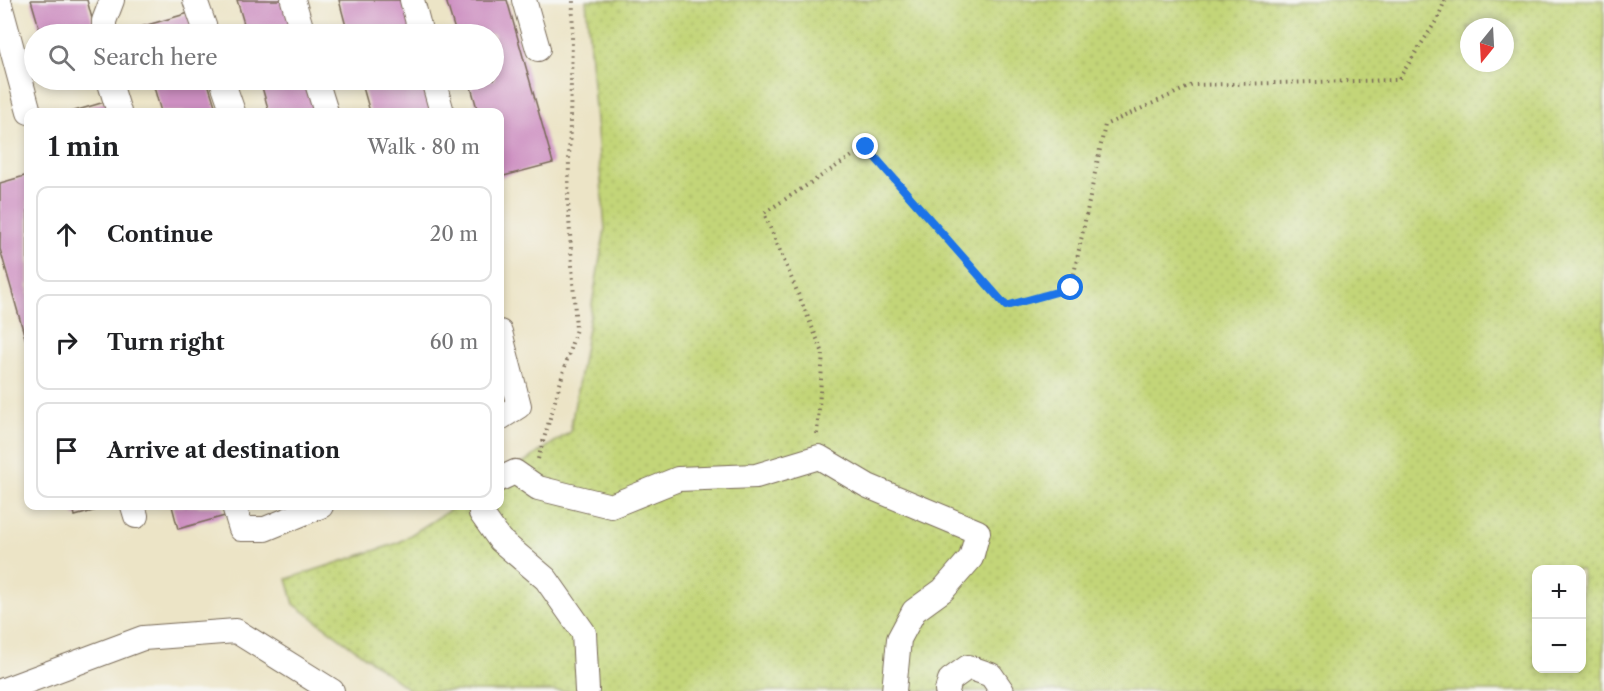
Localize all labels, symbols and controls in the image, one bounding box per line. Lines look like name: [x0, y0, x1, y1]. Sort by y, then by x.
north arrow: [1460, 18, 1514, 72]
search box: [24, 24, 504, 90]
icon: search: [45, 41, 78, 74]
text: Search here: [93, 44, 218, 71]
text: 1 min: [48, 131, 119, 163]
route end: [852, 133, 878, 159]
text: Walk · 80 m: [367, 135, 480, 159]
icon: ahead: [50, 218, 83, 251]
text: Continue: [107, 221, 213, 248]
text: 20 m: [430, 222, 478, 246]
route start: [1057, 274, 1083, 300]
icon: right: [50, 326, 83, 359]
text: Turn right: [107, 329, 225, 356]
text: 60 m: [430, 330, 478, 354]
icon: arrive: [50, 434, 83, 467]
text: Arrive at destination: [107, 437, 340, 464]
map controls: [1532, 565, 1586, 673]
button: +: [1532, 565, 1586, 619]
button: −: [1532, 619, 1586, 673]

